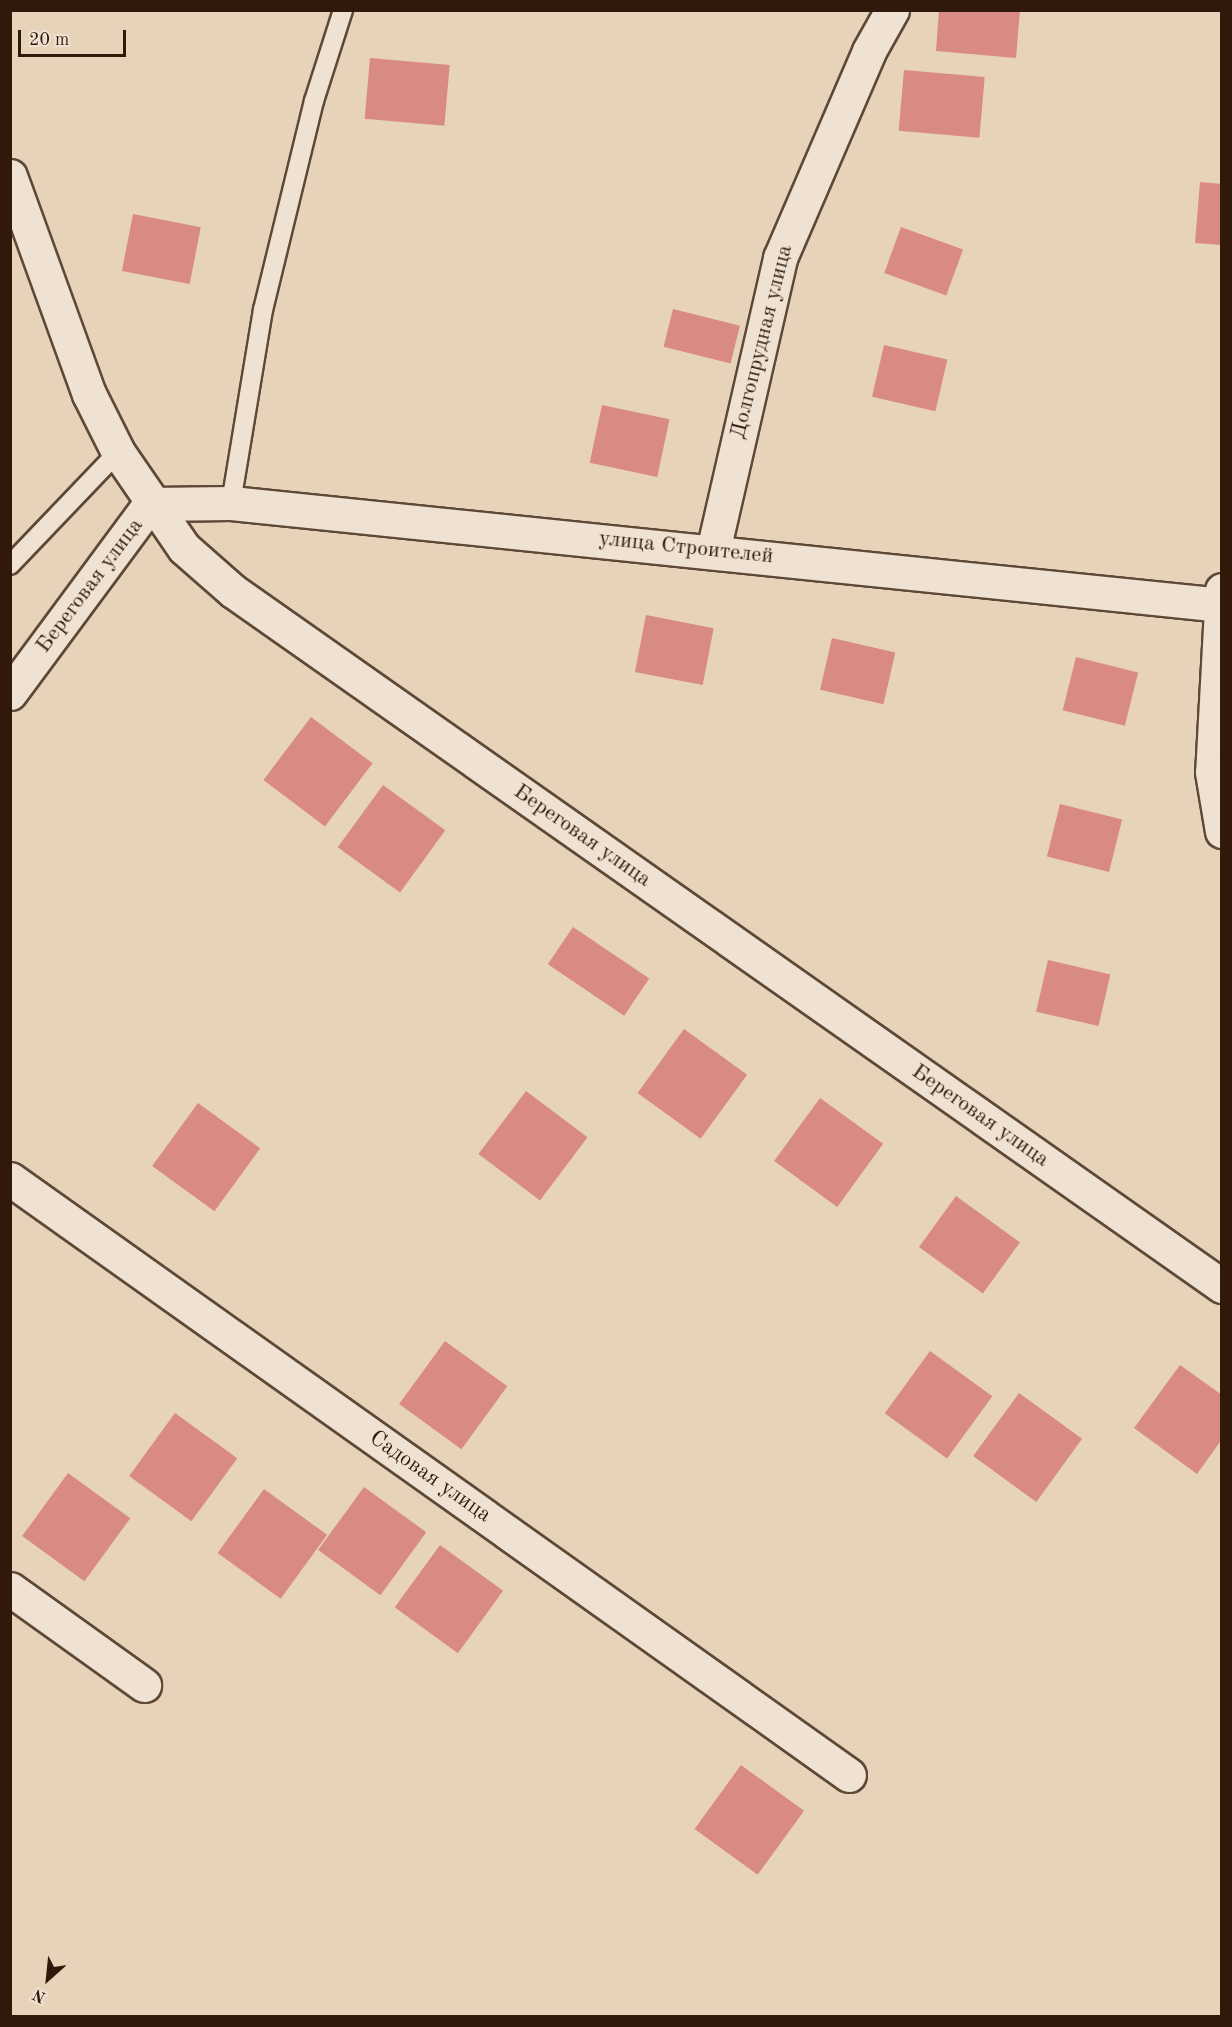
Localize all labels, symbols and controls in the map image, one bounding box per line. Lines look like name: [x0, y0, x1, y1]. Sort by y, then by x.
scale bar: [21, 18, 129, 56]
text: 20 m: [29, 31, 69, 49]
street label: Долгопрудная улица: [725, 242, 799, 442]
street label: Береговая улица: [31, 513, 149, 659]
street label: улица Строителей: [597, 526, 775, 570]
street label: Береговая улица: [508, 779, 656, 893]
street label: Береговая улица: [906, 1059, 1054, 1173]
street label: Садовая улица: [364, 1425, 496, 1529]
north arrow: [18, 1949, 78, 2009]
text: N: [31, 1985, 49, 2005]

